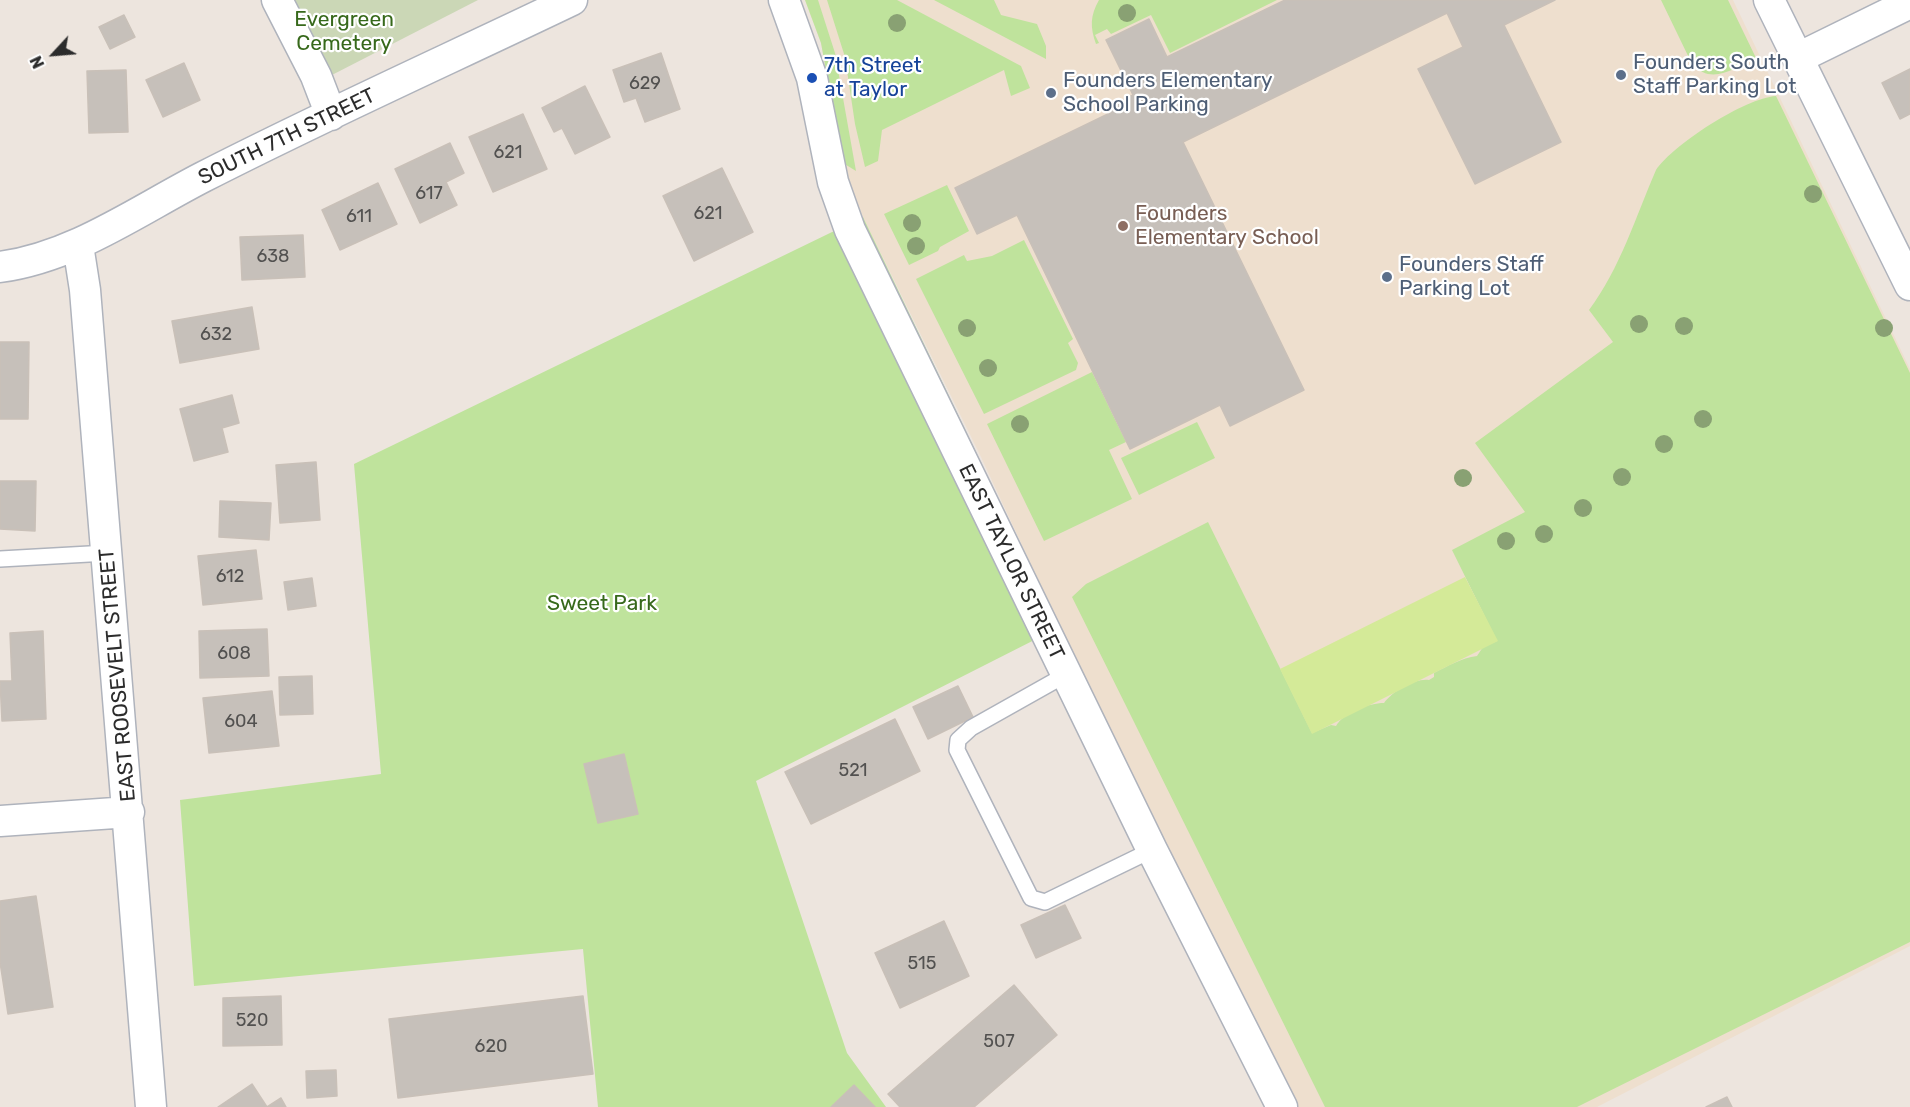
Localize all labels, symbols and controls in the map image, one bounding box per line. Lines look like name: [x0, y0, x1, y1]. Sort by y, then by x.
park label: Evergreen Cemetery: [294, 7, 394, 57]
north arrow: [24, 24, 84, 84]
place label: Founders South Staff Parking Lot: [1633, 50, 1796, 100]
text: N: [26, 53, 48, 71]
place label: 7th Street at Taylor: [824, 53, 922, 103]
place label: Founders Elementary School Parking: [1063, 68, 1273, 118]
marker: Founders South Staff Parking Lot: [1614, 68, 1628, 82]
marker: 7th Street at Taylor: [805, 71, 819, 85]
house number: 629: [629, 73, 661, 95]
street label: SOUTH 7TH STREET: [194, 83, 380, 191]
marker: Founders Elementary School Parking: [1044, 86, 1058, 100]
house number: 621: [493, 142, 523, 164]
house number: 617: [415, 183, 443, 205]
place label: Founders Elementary School: [1135, 201, 1319, 251]
house number: 621: [693, 203, 723, 225]
house number: 611: [346, 206, 372, 228]
marker: Founders Elementary School: [1116, 219, 1130, 233]
house number: 638: [256, 246, 290, 268]
place label: Founders Staff Parking Lot: [1399, 252, 1544, 302]
marker: Founders Staff Parking Lot: [1380, 270, 1394, 284]
house number: 632: [200, 324, 232, 346]
street label: EAST TAYLOR STREET: [953, 460, 1069, 664]
street label: EAST ROOSEVELT STREET: [94, 547, 142, 803]
house number: 612: [216, 566, 244, 588]
park label: Sweet Park: [547, 591, 657, 617]
house number: 608: [217, 643, 251, 665]
house number: 604: [224, 711, 258, 733]
house number: 521: [839, 760, 867, 782]
house number: 515: [908, 953, 936, 975]
house number: 520: [236, 1010, 268, 1032]
house number: 507: [983, 1031, 1015, 1053]
house number: 620: [475, 1036, 507, 1058]

